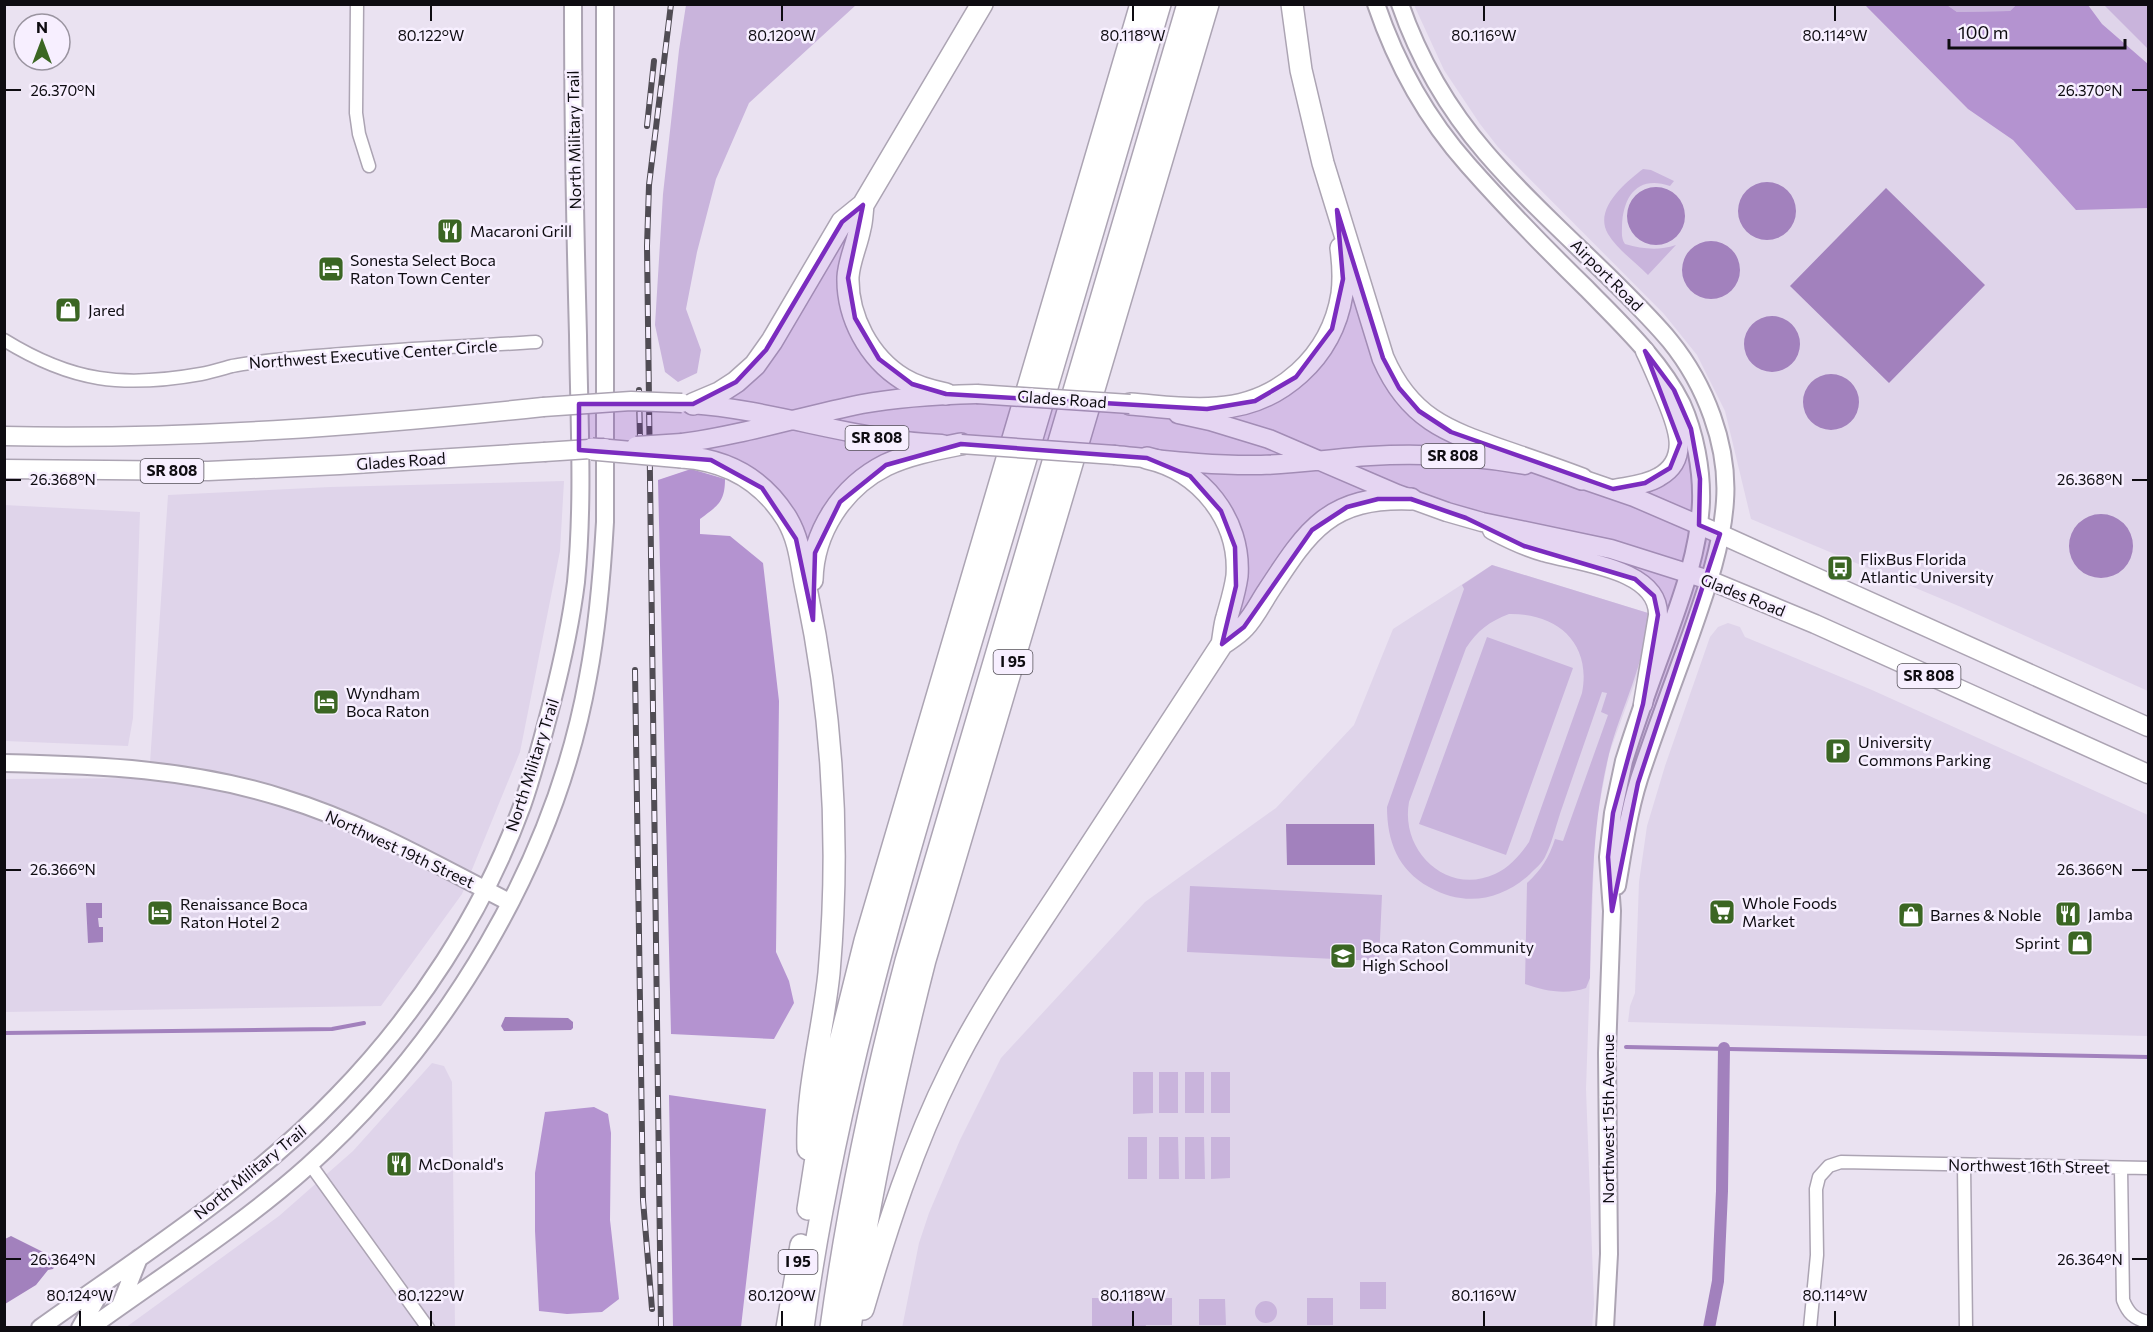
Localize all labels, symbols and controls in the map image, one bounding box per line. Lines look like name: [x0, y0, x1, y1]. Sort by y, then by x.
north arrow: [12, 12, 72, 72]
scale bar: [1949, 12, 2124, 50]
text: N: [36, 17, 48, 36]
text: 100 m: [1958, 21, 2008, 43]
text: 80.122°W: [398, 26, 464, 44]
text: 80.120°W: [748, 26, 816, 44]
text: 80.118°W: [1100, 26, 1166, 44]
text: 80.116°W: [1451, 26, 1517, 44]
text: 80.114°W: [1802, 26, 1868, 44]
street label: North Military Trail: [563, 70, 584, 210]
text: 26.370°N: [30, 81, 96, 99]
text: 26.370°N: [2057, 81, 2123, 99]
restaurant icon: Macaroni Grill: [435, 216, 465, 246]
place label: Macaroni Grill: [470, 221, 572, 240]
street label: Airport Road: [1567, 235, 1647, 315]
place label: Sonesta Select Boca Raton Town Center: [350, 250, 496, 287]
hotel icon: Sonesta Select Boca Raton Town Center: [316, 254, 346, 284]
shop icon: Jared: [53, 295, 83, 325]
place label: Jared: [88, 300, 125, 319]
street label: Northwest Executive Center Circle: [248, 335, 498, 372]
street label: Glades Road: [1017, 386, 1107, 411]
road number: SR 808: [846, 426, 908, 450]
road number: SR 808: [1422, 444, 1484, 468]
street label: Glades Road: [356, 448, 446, 473]
road number: SR 808: [140, 459, 204, 483]
text: 26.368°N: [30, 470, 96, 488]
text: 26.368°N: [2057, 470, 2123, 488]
place label: FlixBus Florida Atlantic University: [1860, 549, 1994, 586]
bus stop icon: FlixBus Florida Atlantic University: [1825, 553, 1855, 583]
street label: Glades Road: [1698, 569, 1788, 620]
road number: I 95: [994, 650, 1032, 674]
road number: SR 808: [1898, 664, 1960, 688]
place label: Wyndham Boca Raton: [346, 683, 429, 720]
hotel icon: Wyndham Boca Raton: [311, 687, 341, 717]
street label: North Military Trail: [501, 696, 562, 834]
place label: University Commons Parking: [1858, 732, 1991, 769]
parking icon: University Commons Parking: [1823, 736, 1853, 766]
street label: Northwest 19th Street: [323, 806, 478, 892]
text: 26.366°N: [30, 860, 96, 878]
text: 26.366°N: [2057, 860, 2123, 878]
place label: Whole Foods Market: [1742, 893, 1837, 930]
place label: Renaissance Boca Raton Hotel 2: [180, 894, 308, 931]
supermarket icon: Whole Foods Market: [1707, 897, 1737, 927]
hotel icon: Renaissance Boca Raton Hotel 2: [145, 898, 175, 928]
restaurant icon: Jamba: [2053, 899, 2083, 929]
shop icon: Barnes & Noble: [1896, 900, 1926, 930]
place label: Jamba: [2088, 904, 2133, 923]
place label: Barnes & Noble: [1930, 905, 2041, 924]
shop icon: Sprint: [2065, 928, 2095, 958]
place label: Sprint: [2015, 933, 2060, 952]
place label: Boca Raton Community High School: [1362, 937, 1534, 974]
school or university icon: Boca Raton Community High School: [1328, 941, 1358, 971]
street label: Northwest 15th Avenue: [1598, 1034, 1617, 1204]
street label: North Military Trail: [190, 1121, 310, 1223]
restaurant icon: McDonald's: [384, 1149, 414, 1179]
place label: McDonald's: [418, 1154, 504, 1173]
street label: Northwest 16th Street: [1948, 1155, 2111, 1176]
text: 26.364°N: [30, 1250, 96, 1268]
road number: I 95: [778, 1250, 818, 1274]
text: 26.364°N: [2057, 1250, 2123, 1268]
text: 80.124°W: [47, 1286, 113, 1304]
text: 80.122°W: [398, 1286, 464, 1304]
text: 80.120°W: [748, 1286, 816, 1304]
text: 80.118°W: [1100, 1286, 1166, 1304]
text: 80.116°W: [1451, 1286, 1517, 1304]
text: 80.114°W: [1802, 1286, 1868, 1304]

